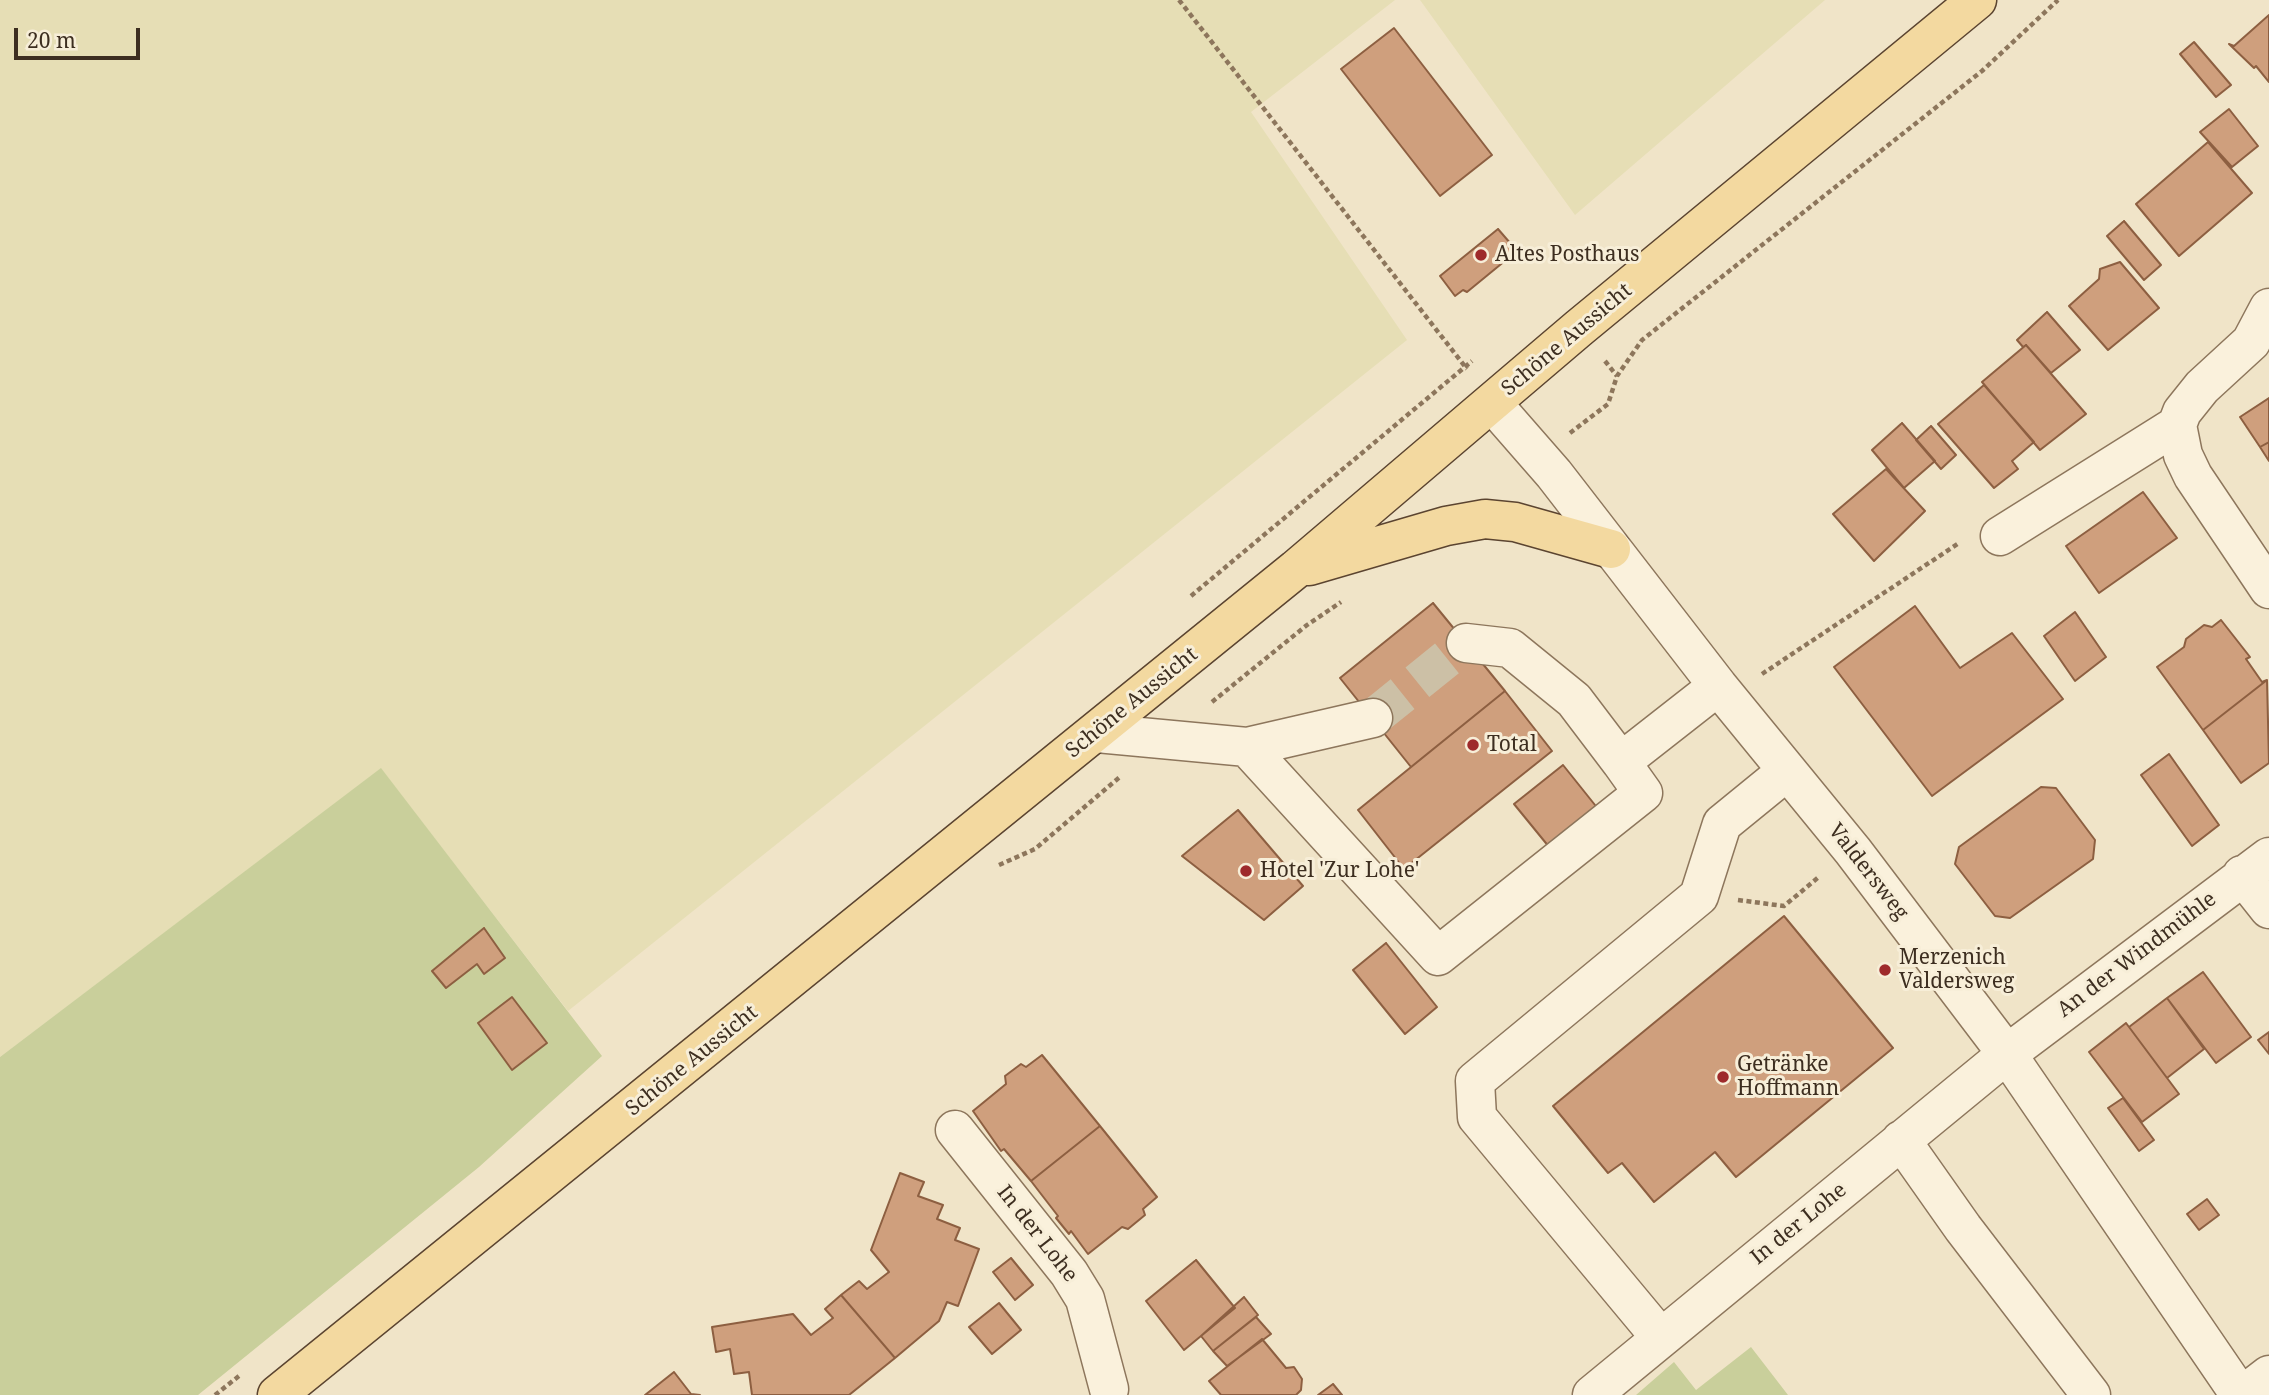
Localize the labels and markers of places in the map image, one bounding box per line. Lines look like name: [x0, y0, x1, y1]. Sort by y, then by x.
place label: Altes Posthaus: [1495, 242, 1640, 268]
marker: Altes Posthaus: [1473, 247, 1489, 263]
place label: Total: [1487, 732, 1537, 758]
marker: Total: [1465, 737, 1481, 753]
place label: Hotel 'Zur Lohe': [1260, 858, 1419, 884]
marker: Hotel 'Zur Lohe': [1238, 863, 1254, 879]
place label: Merzenich Valdersweg: [1899, 945, 2014, 995]
marker: Merzenich Valdersweg: [1877, 962, 1893, 978]
place label: Getränke Hoffmann: [1737, 1052, 1839, 1102]
marker: Getränke Hoffmann: [1715, 1069, 1731, 1085]

